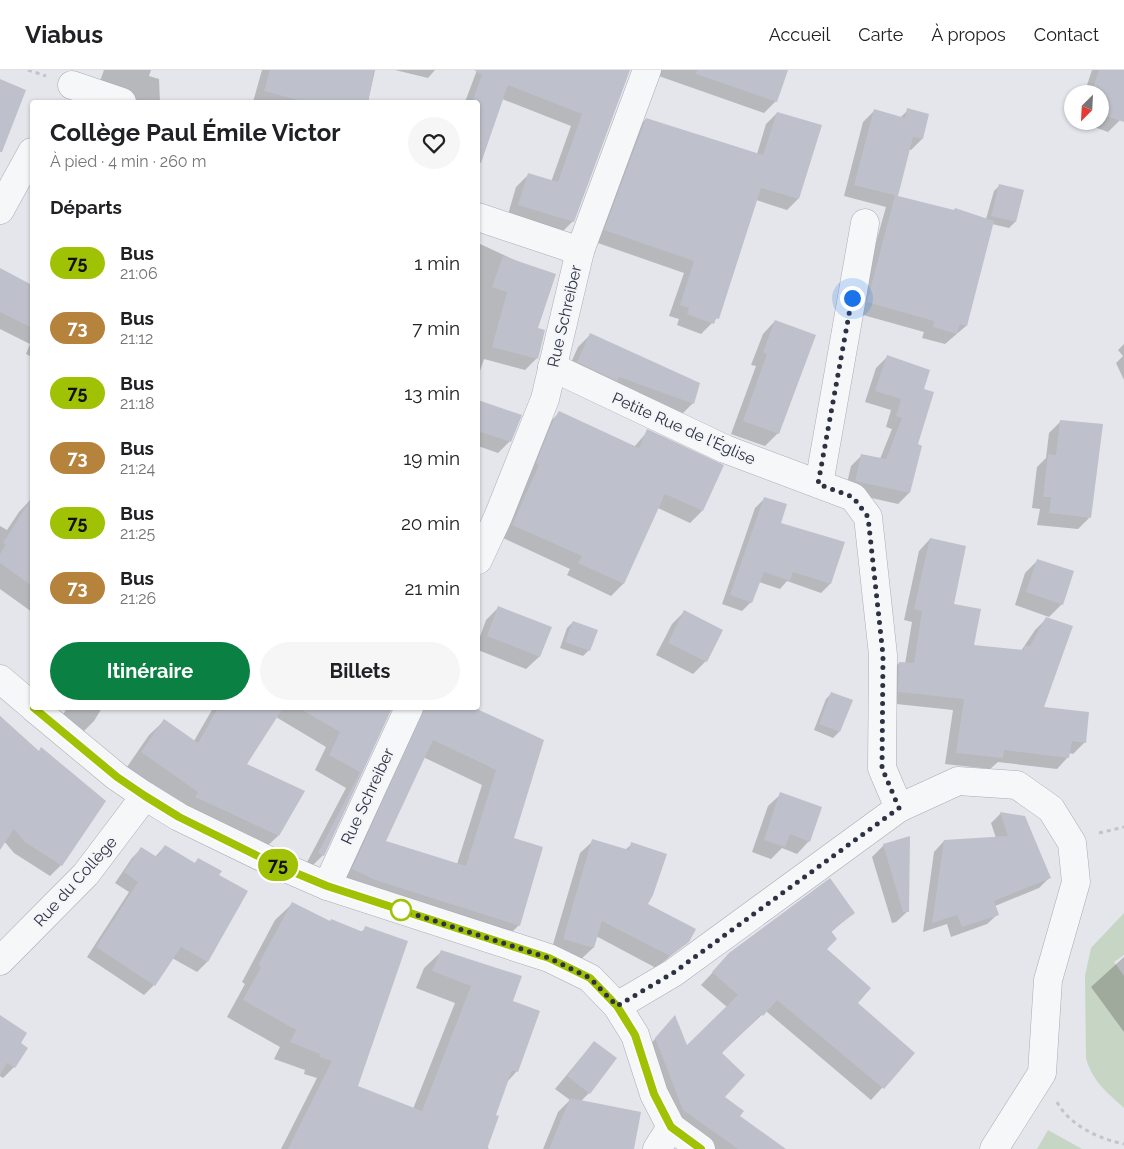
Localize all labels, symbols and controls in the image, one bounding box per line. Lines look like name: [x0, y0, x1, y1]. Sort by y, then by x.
text: Viabus: [25, 20, 103, 49]
text: Accueil: [769, 24, 830, 45]
text: Carte: [858, 24, 903, 45]
text: À propos: [931, 24, 1006, 45]
text: Contact: [1034, 24, 1099, 45]
north arrow: [1064, 85, 1109, 130]
map controls: [1064, 85, 1109, 130]
button: heart: [408, 117, 460, 169]
text: Collège Paul Émile Victor: [50, 118, 341, 147]
text: À pied · 4 min · 260 m: [50, 152, 206, 171]
text: Départs: [50, 196, 122, 218]
text: Bus: [120, 242, 154, 264]
text: 75: [68, 252, 87, 273]
text: 1 min: [414, 252, 460, 274]
street label: Rue Schreiber: [544, 263, 586, 369]
text: 21:06: [120, 264, 158, 283]
your location: [840, 286, 865, 311]
text: Bus: [120, 307, 154, 329]
text: 73: [67, 317, 88, 338]
text: 7 min: [412, 317, 460, 339]
text: 21:12: [120, 329, 153, 348]
text: Bus: [120, 372, 154, 394]
text: 75: [68, 382, 87, 403]
text: 13 min: [404, 382, 460, 404]
street label: Petite Rue de l'Église: [609, 387, 759, 469]
text: 21:18: [120, 394, 155, 413]
text: Bus: [120, 437, 154, 459]
text: 73: [67, 447, 88, 468]
text: 19 min: [403, 447, 460, 469]
text: 21:24: [120, 459, 155, 478]
text: Bus: [120, 502, 154, 524]
text: 75: [68, 512, 87, 533]
text: 20 min: [401, 512, 460, 534]
text: 21:25: [120, 524, 155, 543]
text: Bus: [120, 567, 154, 589]
text: 73: [67, 577, 88, 598]
text: 21 min: [404, 577, 460, 599]
text: 21:26: [120, 589, 156, 608]
button: Itinéraire: [50, 642, 250, 700]
button: Billets: [260, 642, 460, 700]
street label: Rue Schreiber: [337, 745, 398, 847]
street label: Rue du Collège: [30, 832, 121, 930]
line badge: 75: [256, 849, 300, 881]
text: 75: [268, 854, 288, 875]
unlabelled marker: [390, 899, 412, 921]

